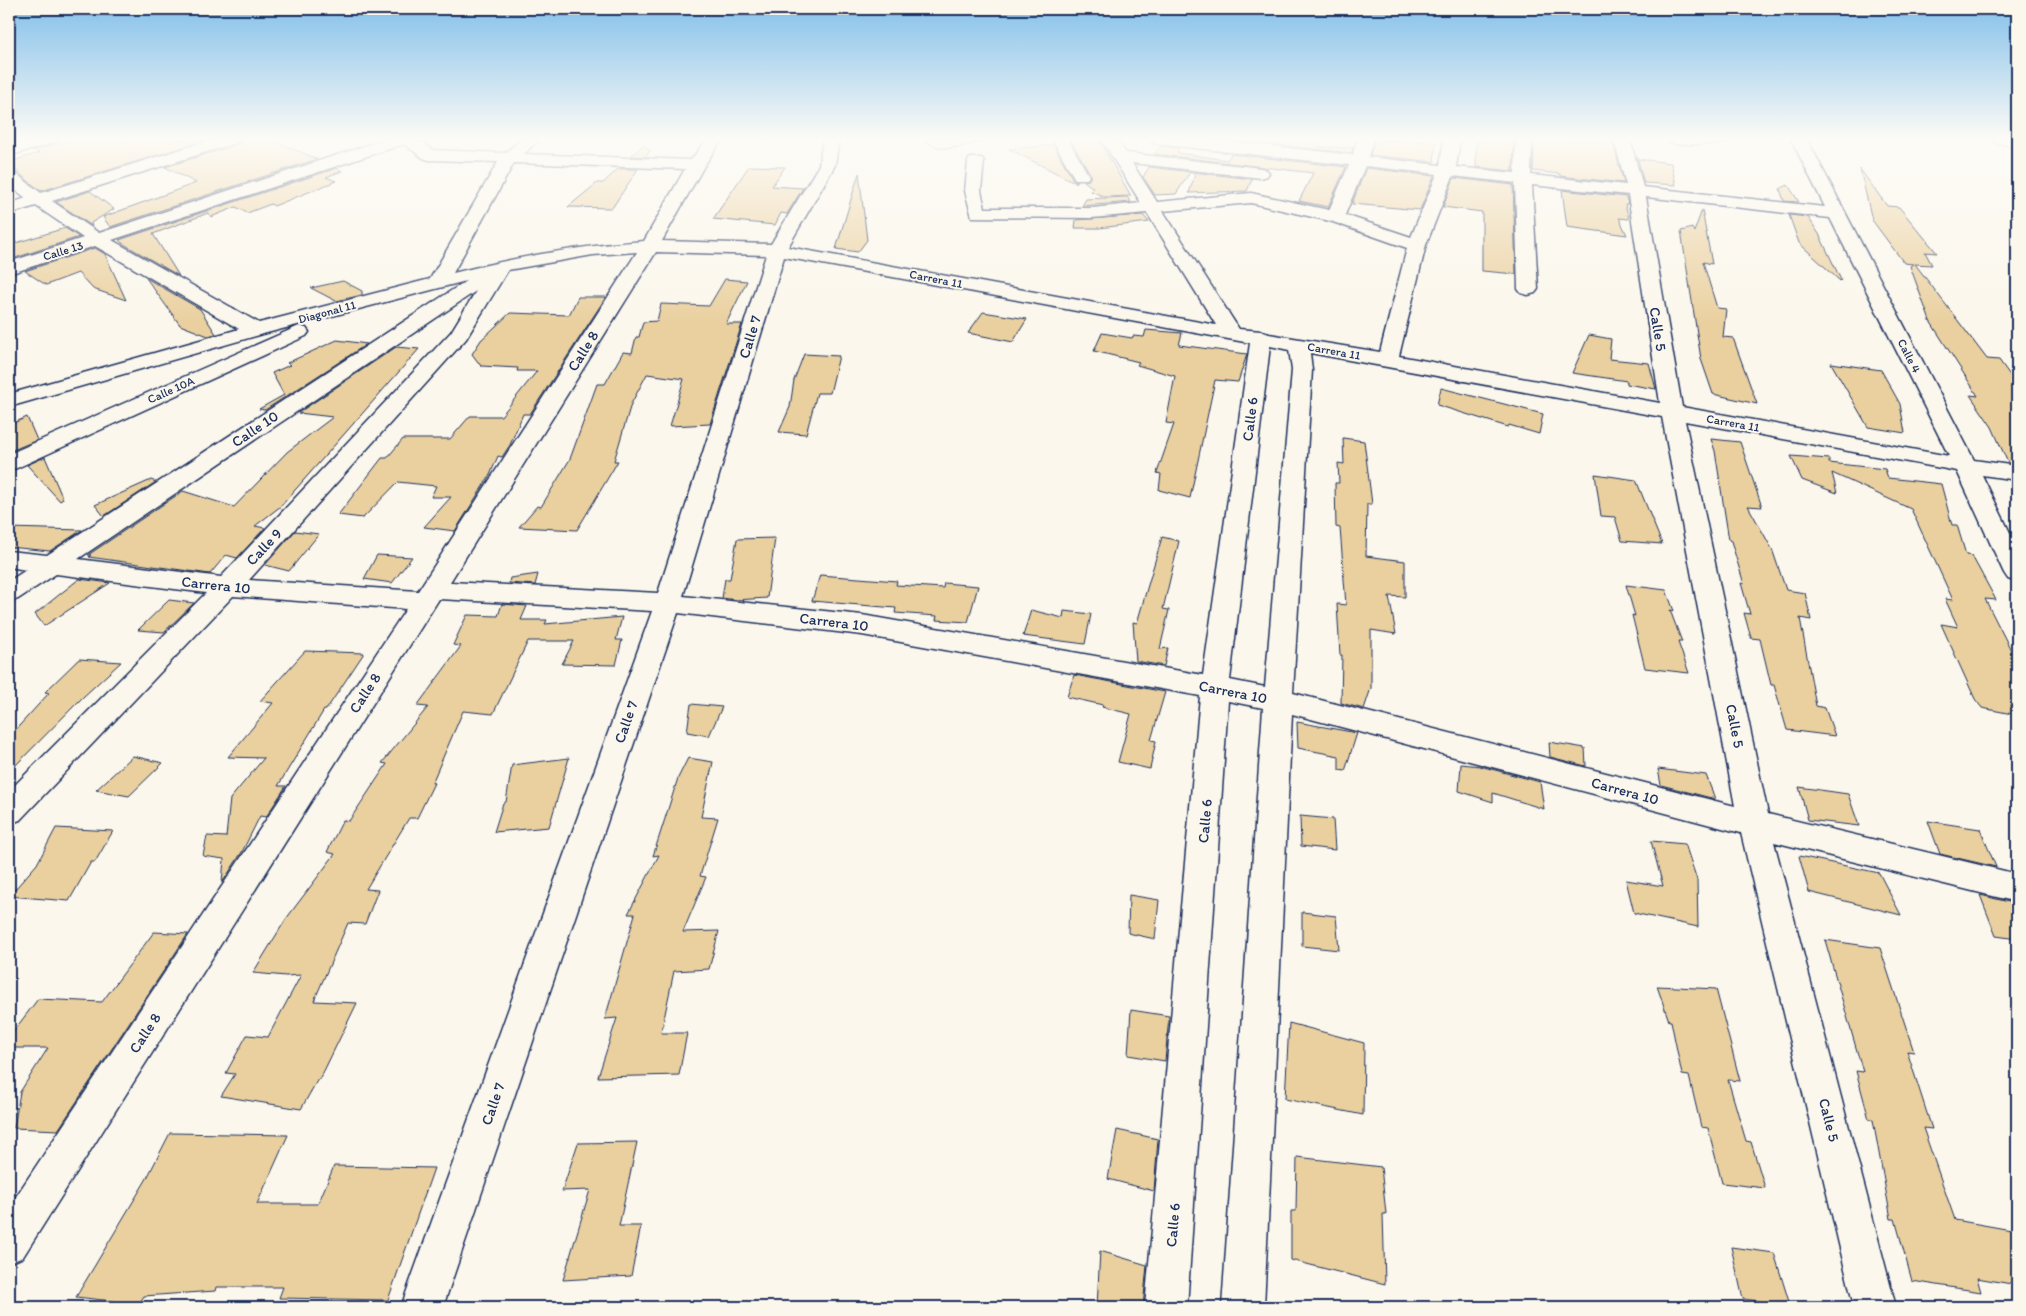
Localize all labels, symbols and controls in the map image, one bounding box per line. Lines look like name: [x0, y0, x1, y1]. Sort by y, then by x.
street label: Calle 13: [41, 238, 85, 264]
street label: Carrera 11: [908, 267, 964, 291]
street label: Diagonal 11: [297, 297, 358, 326]
street label: Calle 5: [1646, 306, 1670, 352]
street label: Calle 7: [735, 313, 765, 361]
street label: Calle 8: [564, 327, 602, 375]
street label: Calle 4: [1895, 337, 1923, 375]
street label: Carrera 11: [1306, 339, 1362, 363]
street label: Calle 10A: [145, 373, 197, 407]
street label: Calle 6: [1238, 396, 1262, 442]
street label: Calle 10: [228, 407, 282, 451]
street label: Carrera 11: [1705, 411, 1761, 435]
street label: Calle 9: [242, 525, 286, 569]
street label: Carrera 10: [180, 572, 252, 598]
street label: Carrera 10: [798, 609, 870, 635]
street label: Calle 8: [345, 669, 385, 717]
street label: Carrera 10: [1197, 677, 1269, 707]
street label: Calle 7: [610, 698, 642, 746]
street label: Calle 5: [1722, 703, 1748, 750]
street label: Carrera 10: [1589, 773, 1661, 809]
street label: Calle 6: [1194, 798, 1216, 844]
street label: Calle 8: [125, 1009, 165, 1057]
street label: Calle 7: [477, 1080, 509, 1128]
street label: Calle 5: [1815, 1096, 1843, 1144]
street label: Calle 6: [1162, 1202, 1184, 1248]

